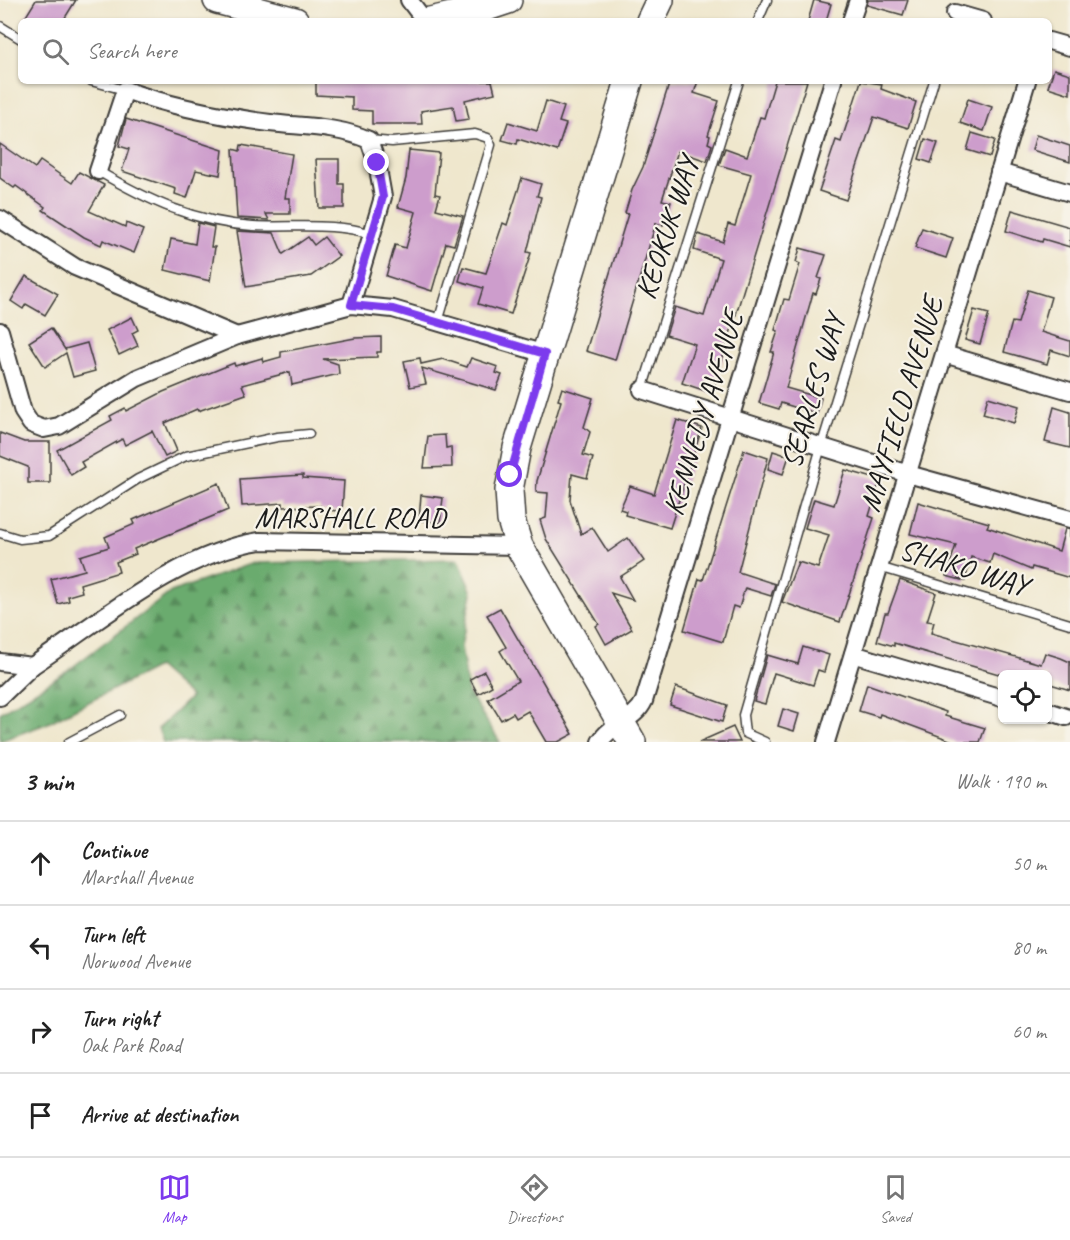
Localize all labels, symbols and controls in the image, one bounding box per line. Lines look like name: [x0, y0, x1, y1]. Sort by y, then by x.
search box: [18, 18, 1052, 84]
icon: search: [39, 35, 72, 68]
text: Search here: [87, 37, 177, 65]
street label: KEOKUK WAY: [626, 148, 709, 304]
route end: [363, 149, 389, 175]
street label: MAYFIELD AVENUE: [850, 288, 953, 516]
street label: KENNEDY AVENUE: [654, 303, 753, 520]
street label: SEARLES WAY: [772, 306, 856, 472]
route start: [496, 461, 522, 487]
street label: MARSHALL ROAD: [254, 498, 448, 536]
street label: SHAKO WAY: [895, 529, 1038, 606]
map controls: [998, 670, 1052, 724]
button: locate: [998, 670, 1052, 724]
text: 3 min: [24, 765, 74, 798]
text: Walk · 190 m: [956, 769, 1046, 794]
text: Continue: [81, 837, 147, 865]
icon: ahead: [24, 847, 57, 880]
text: 50 m: [1012, 851, 1046, 876]
text: Marshall Avenue: [81, 865, 193, 890]
text: Turn left: [81, 921, 145, 949]
icon: left: [24, 931, 57, 964]
text: 80 m: [1012, 935, 1046, 960]
text: Norwood Avenue: [81, 949, 190, 974]
text: Turn right: [81, 1005, 158, 1033]
icon: right: [24, 1015, 57, 1048]
text: 60 m: [1012, 1019, 1046, 1044]
text: Oak Park Road: [81, 1033, 181, 1058]
icon: arrive: [24, 1099, 57, 1132]
text: Arrive at destination: [81, 1101, 238, 1129]
tab: Map: [158, 1171, 191, 1227]
tab: Directions: [507, 1171, 563, 1227]
tab: Saved: [879, 1171, 912, 1227]

